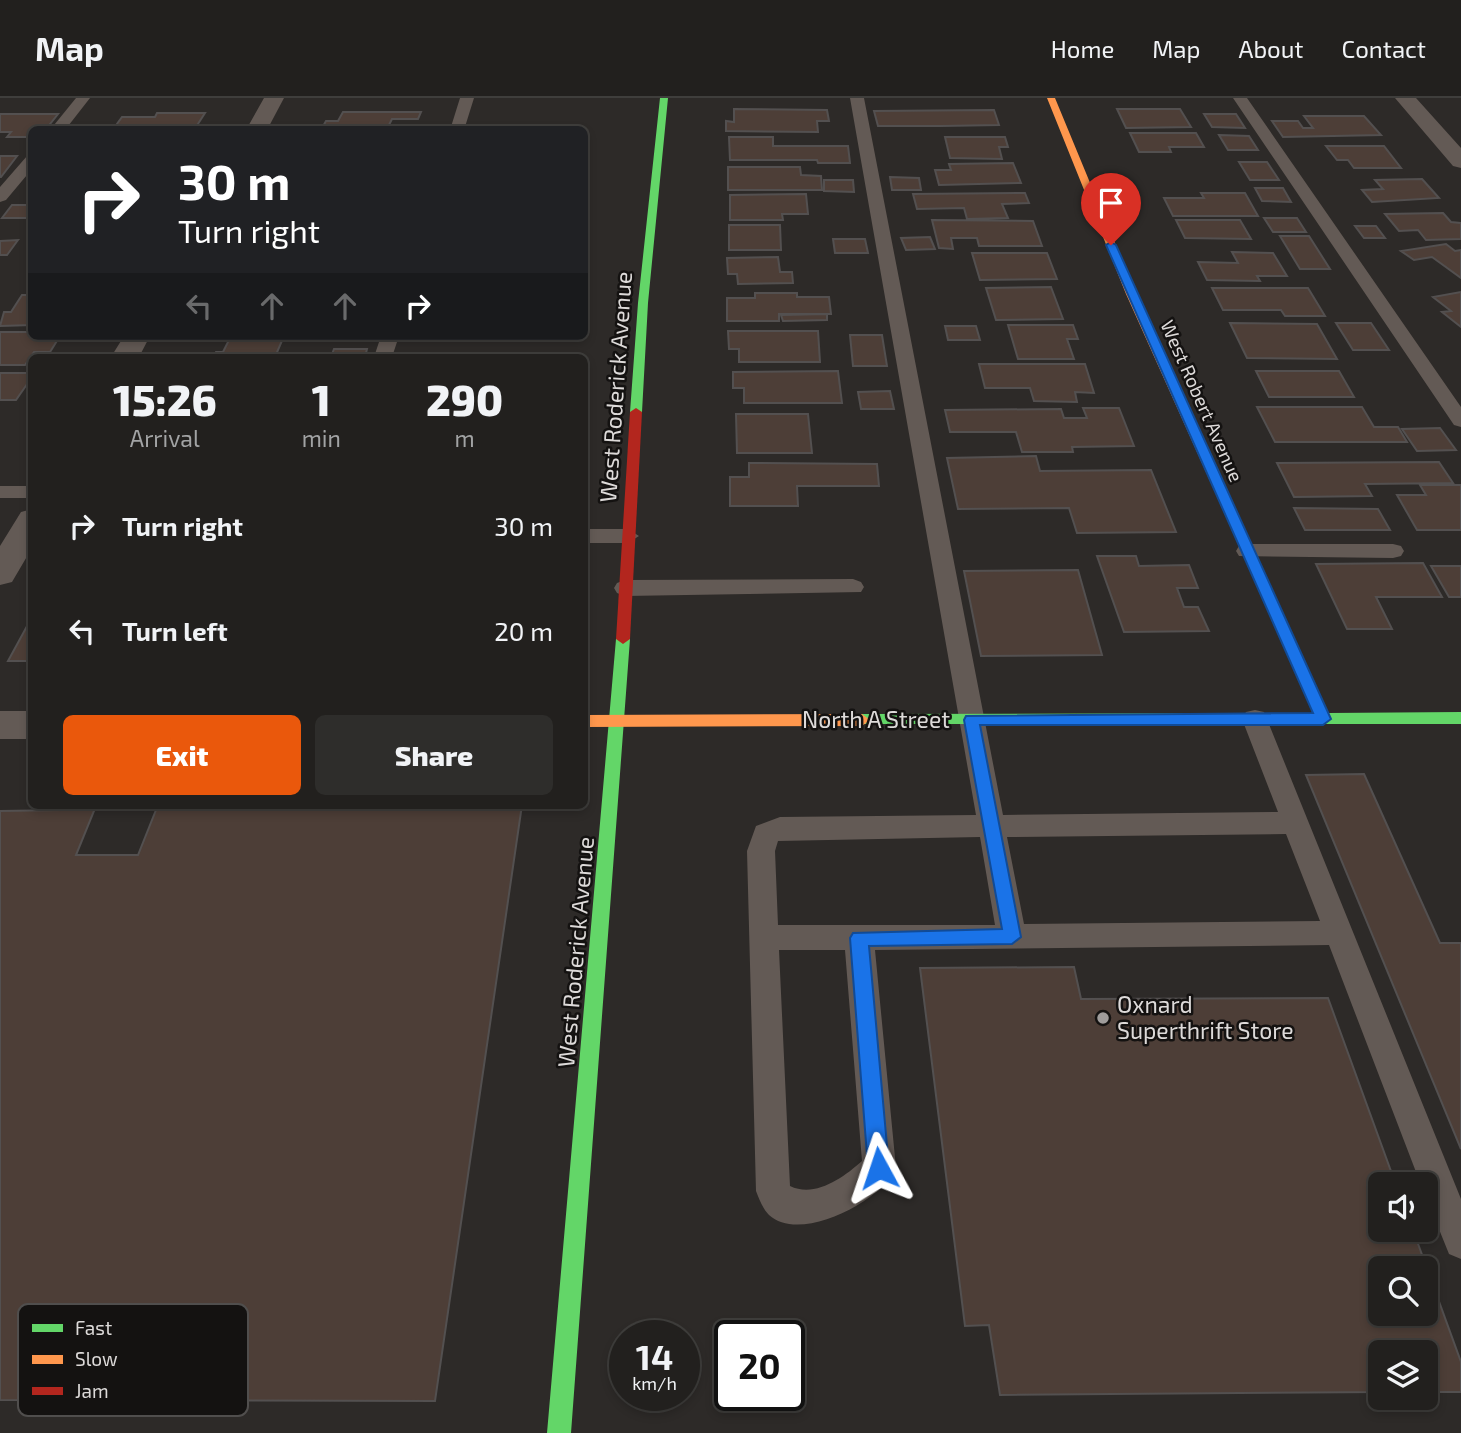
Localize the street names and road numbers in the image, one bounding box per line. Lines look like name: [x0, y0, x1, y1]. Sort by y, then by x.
street label: West Roderick Avenue: [593, 271, 637, 503]
street label: West Robert Avenue: [1156, 316, 1249, 485]
street label: North A Street: [802, 705, 950, 733]
street label: West Roderick Avenue: [551, 835, 599, 1068]

